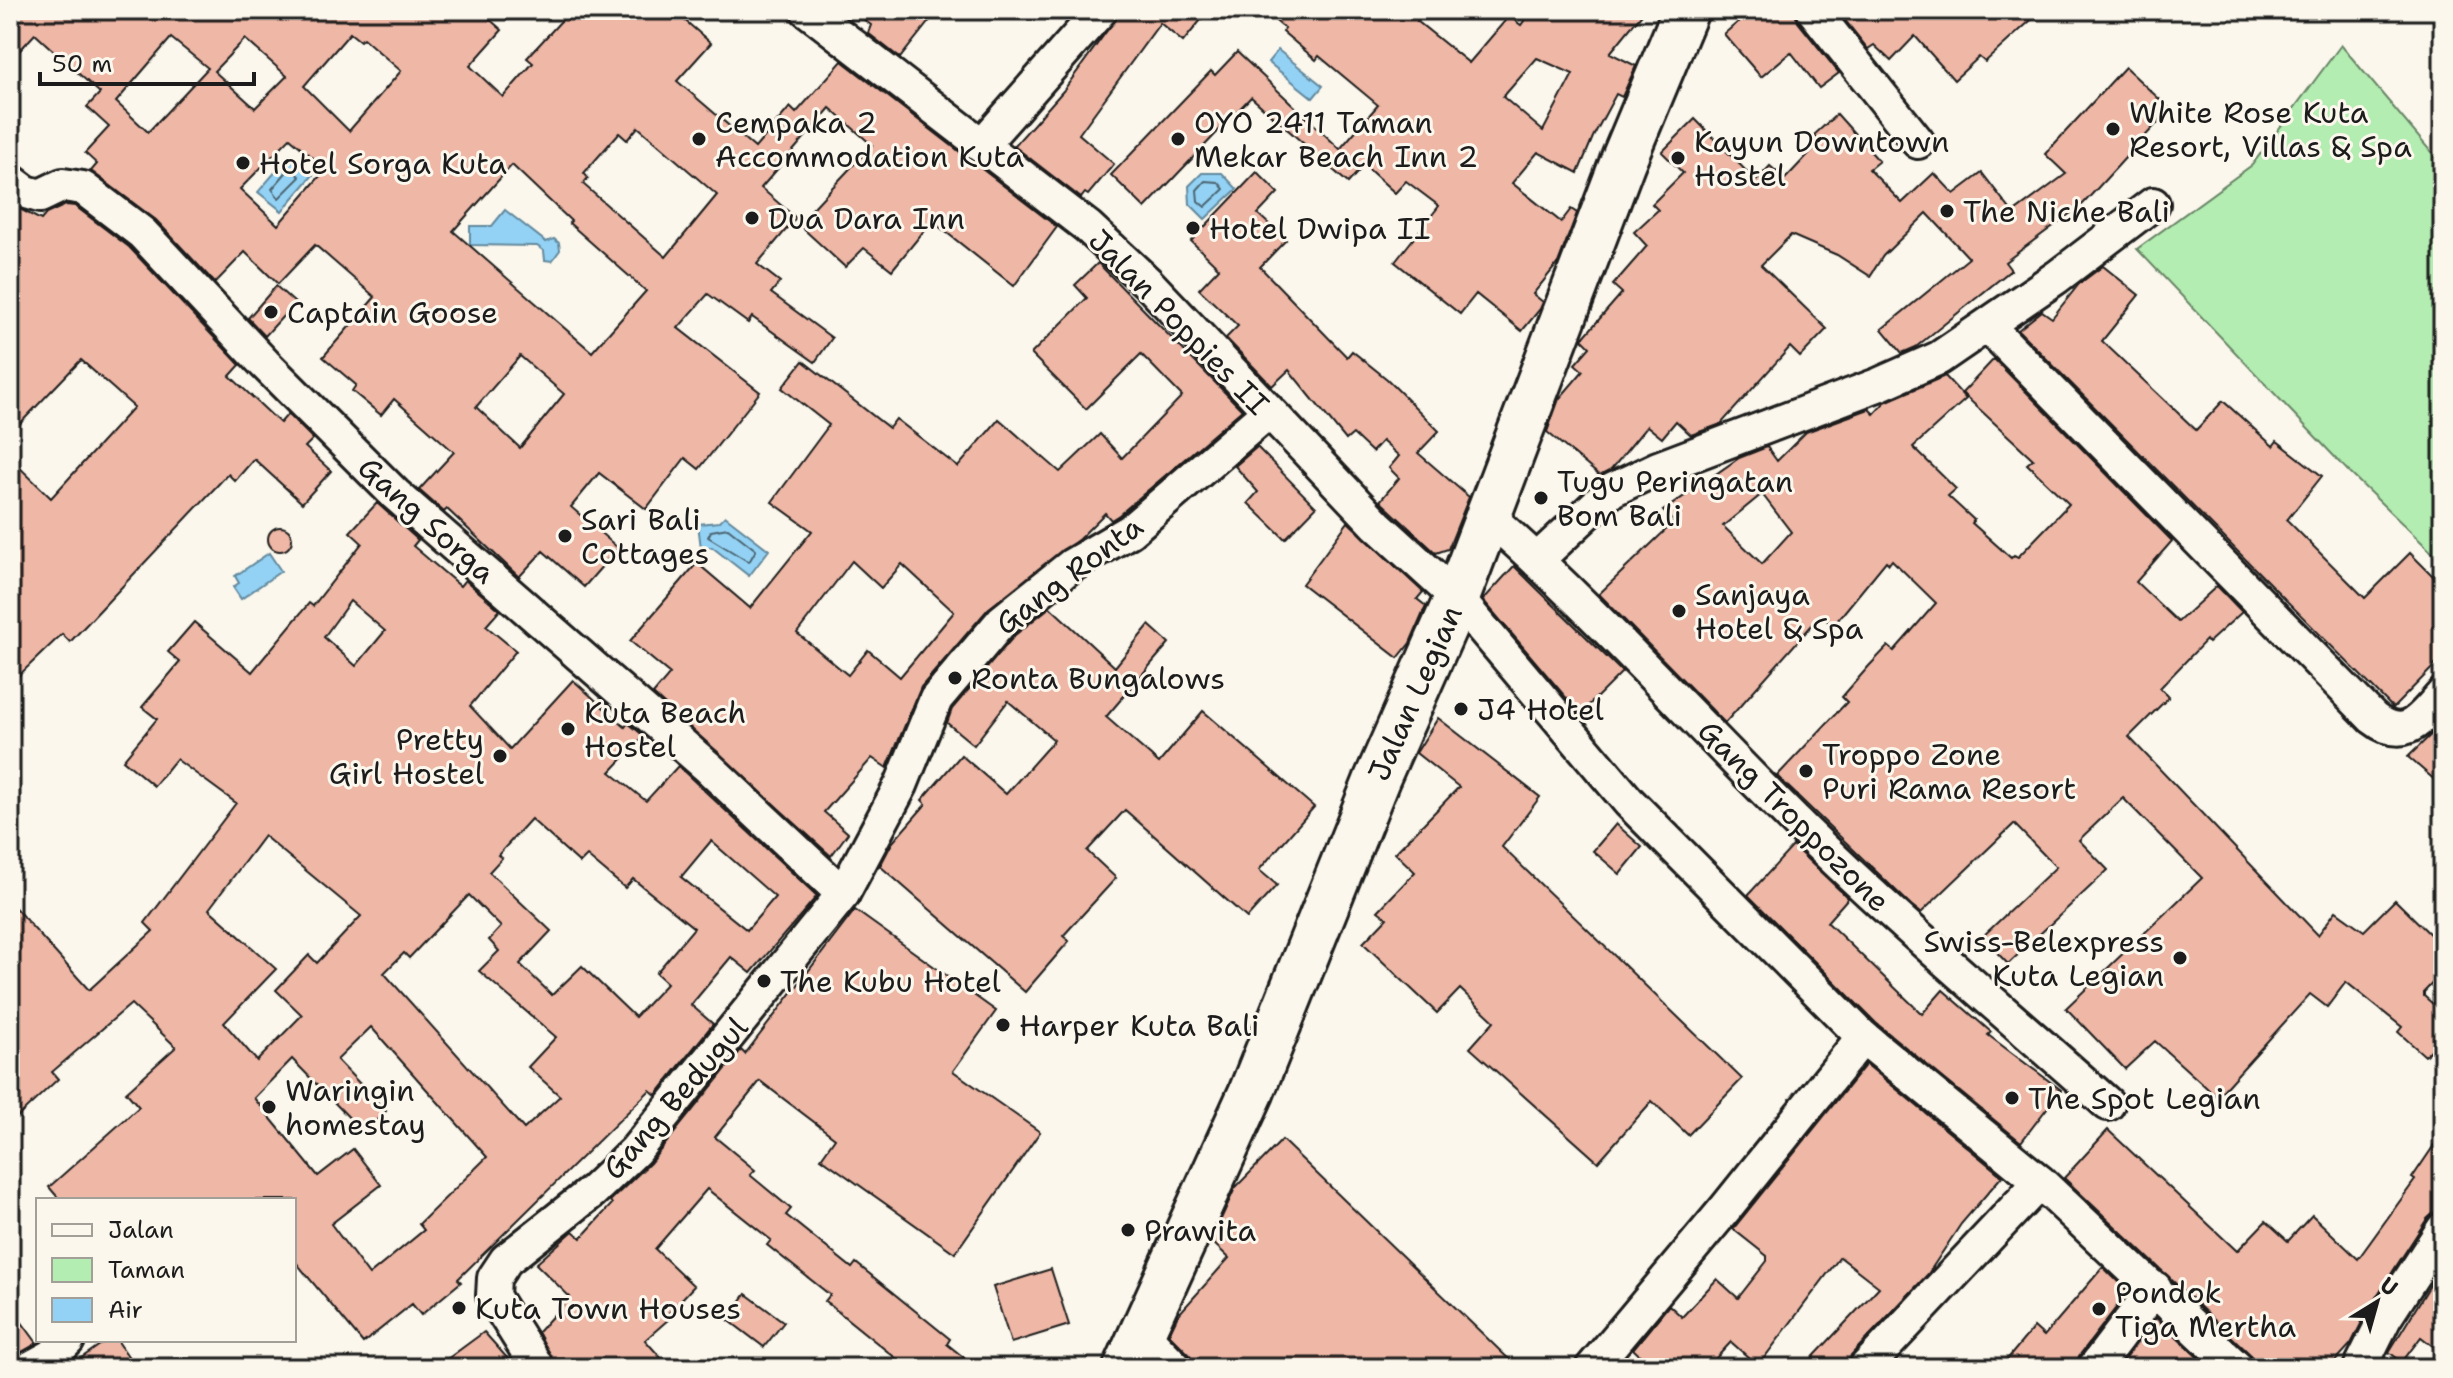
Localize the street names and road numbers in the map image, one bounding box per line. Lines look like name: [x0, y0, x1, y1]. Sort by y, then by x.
street label: Jalan Poppies II: [1080, 220, 1278, 424]
street label: Gang Sorga: [349, 447, 505, 593]
street label: Gang Ronta: [987, 506, 1152, 644]
street label: Jalan Legian: [1358, 599, 1472, 787]
street label: Gang Troppozone: [1689, 711, 1899, 921]
street label: Gang Bedugul: [593, 1008, 757, 1188]

